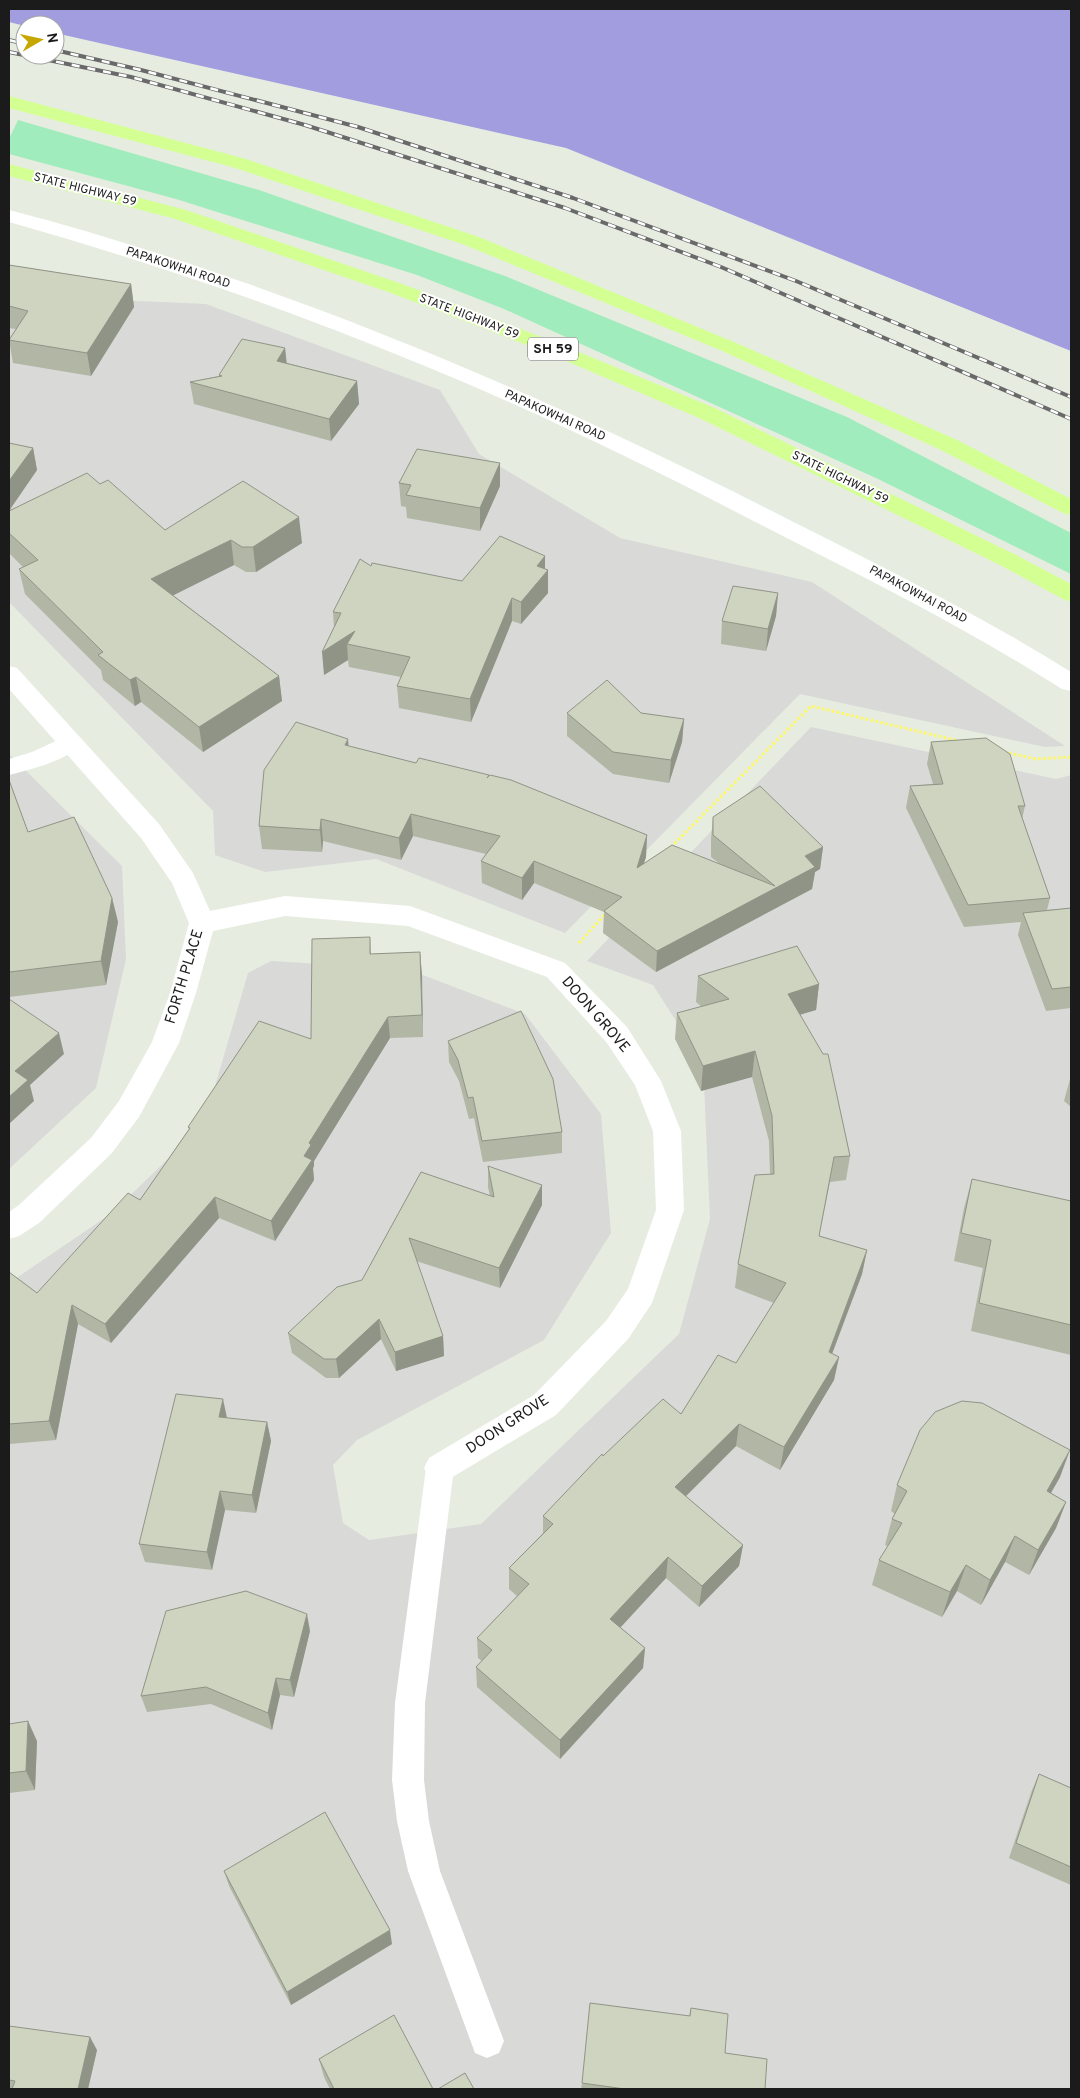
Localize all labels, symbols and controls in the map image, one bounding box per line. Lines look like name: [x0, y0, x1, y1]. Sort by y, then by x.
north arrow: [15, 15, 65, 65]
text: N: [42, 32, 61, 45]
street label: STATE HIGHWAY 59: [32, 169, 138, 211]
street label: PAPAKOWHAI ROAD: [124, 244, 232, 292]
street label: STATE HIGHWAY 59: [417, 291, 521, 343]
road number: SH 59: [528, 338, 578, 360]
street label: PAPAKOWHAI ROAD: [502, 387, 608, 445]
street label: STATE HIGHWAY 59: [789, 448, 891, 508]
street label: PAPAKOWHAI ROAD: [866, 562, 970, 628]
street label: FORTH PLACE: [162, 927, 208, 1027]
street label: DOON GROVE: [557, 973, 633, 1057]
street label: DOON GROVE: [463, 1391, 553, 1459]

